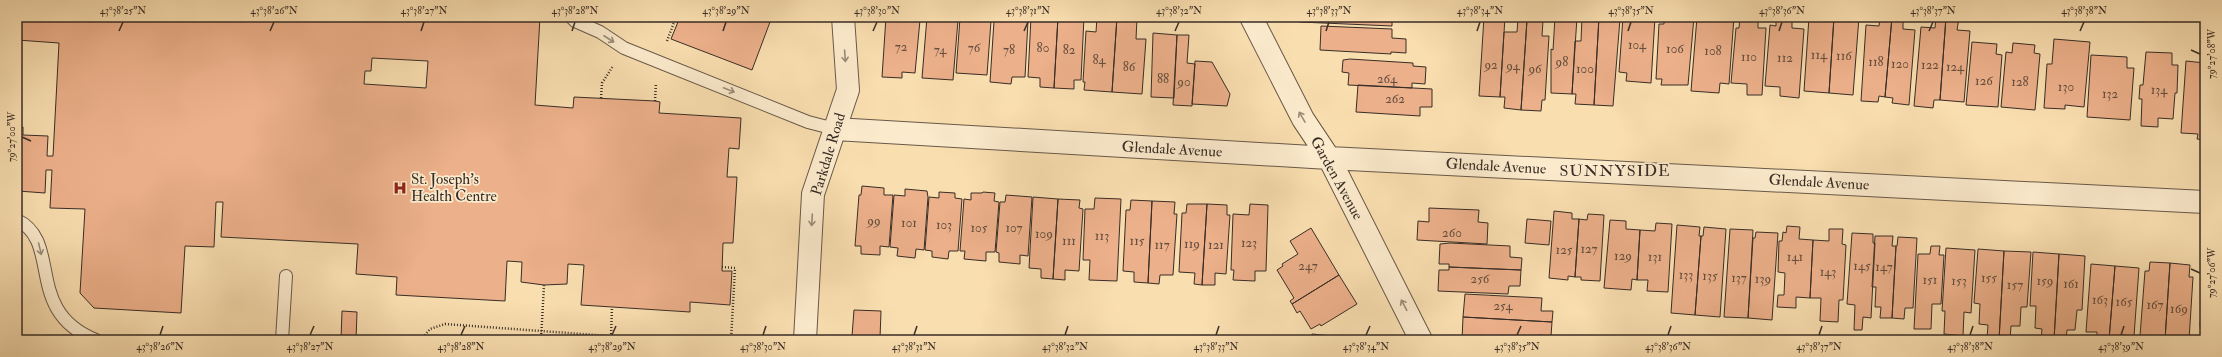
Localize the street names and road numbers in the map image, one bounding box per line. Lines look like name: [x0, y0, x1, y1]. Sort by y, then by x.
street label: Parkdale Road: [807, 110, 850, 198]
street label: Garden Avenue: [1306, 133, 1367, 223]
street label: Glendale Avenue: [1121, 137, 1223, 162]
street label: Glendale Avenue: [1445, 154, 1547, 179]
street label: Glendale Avenue: [1768, 170, 1870, 195]

